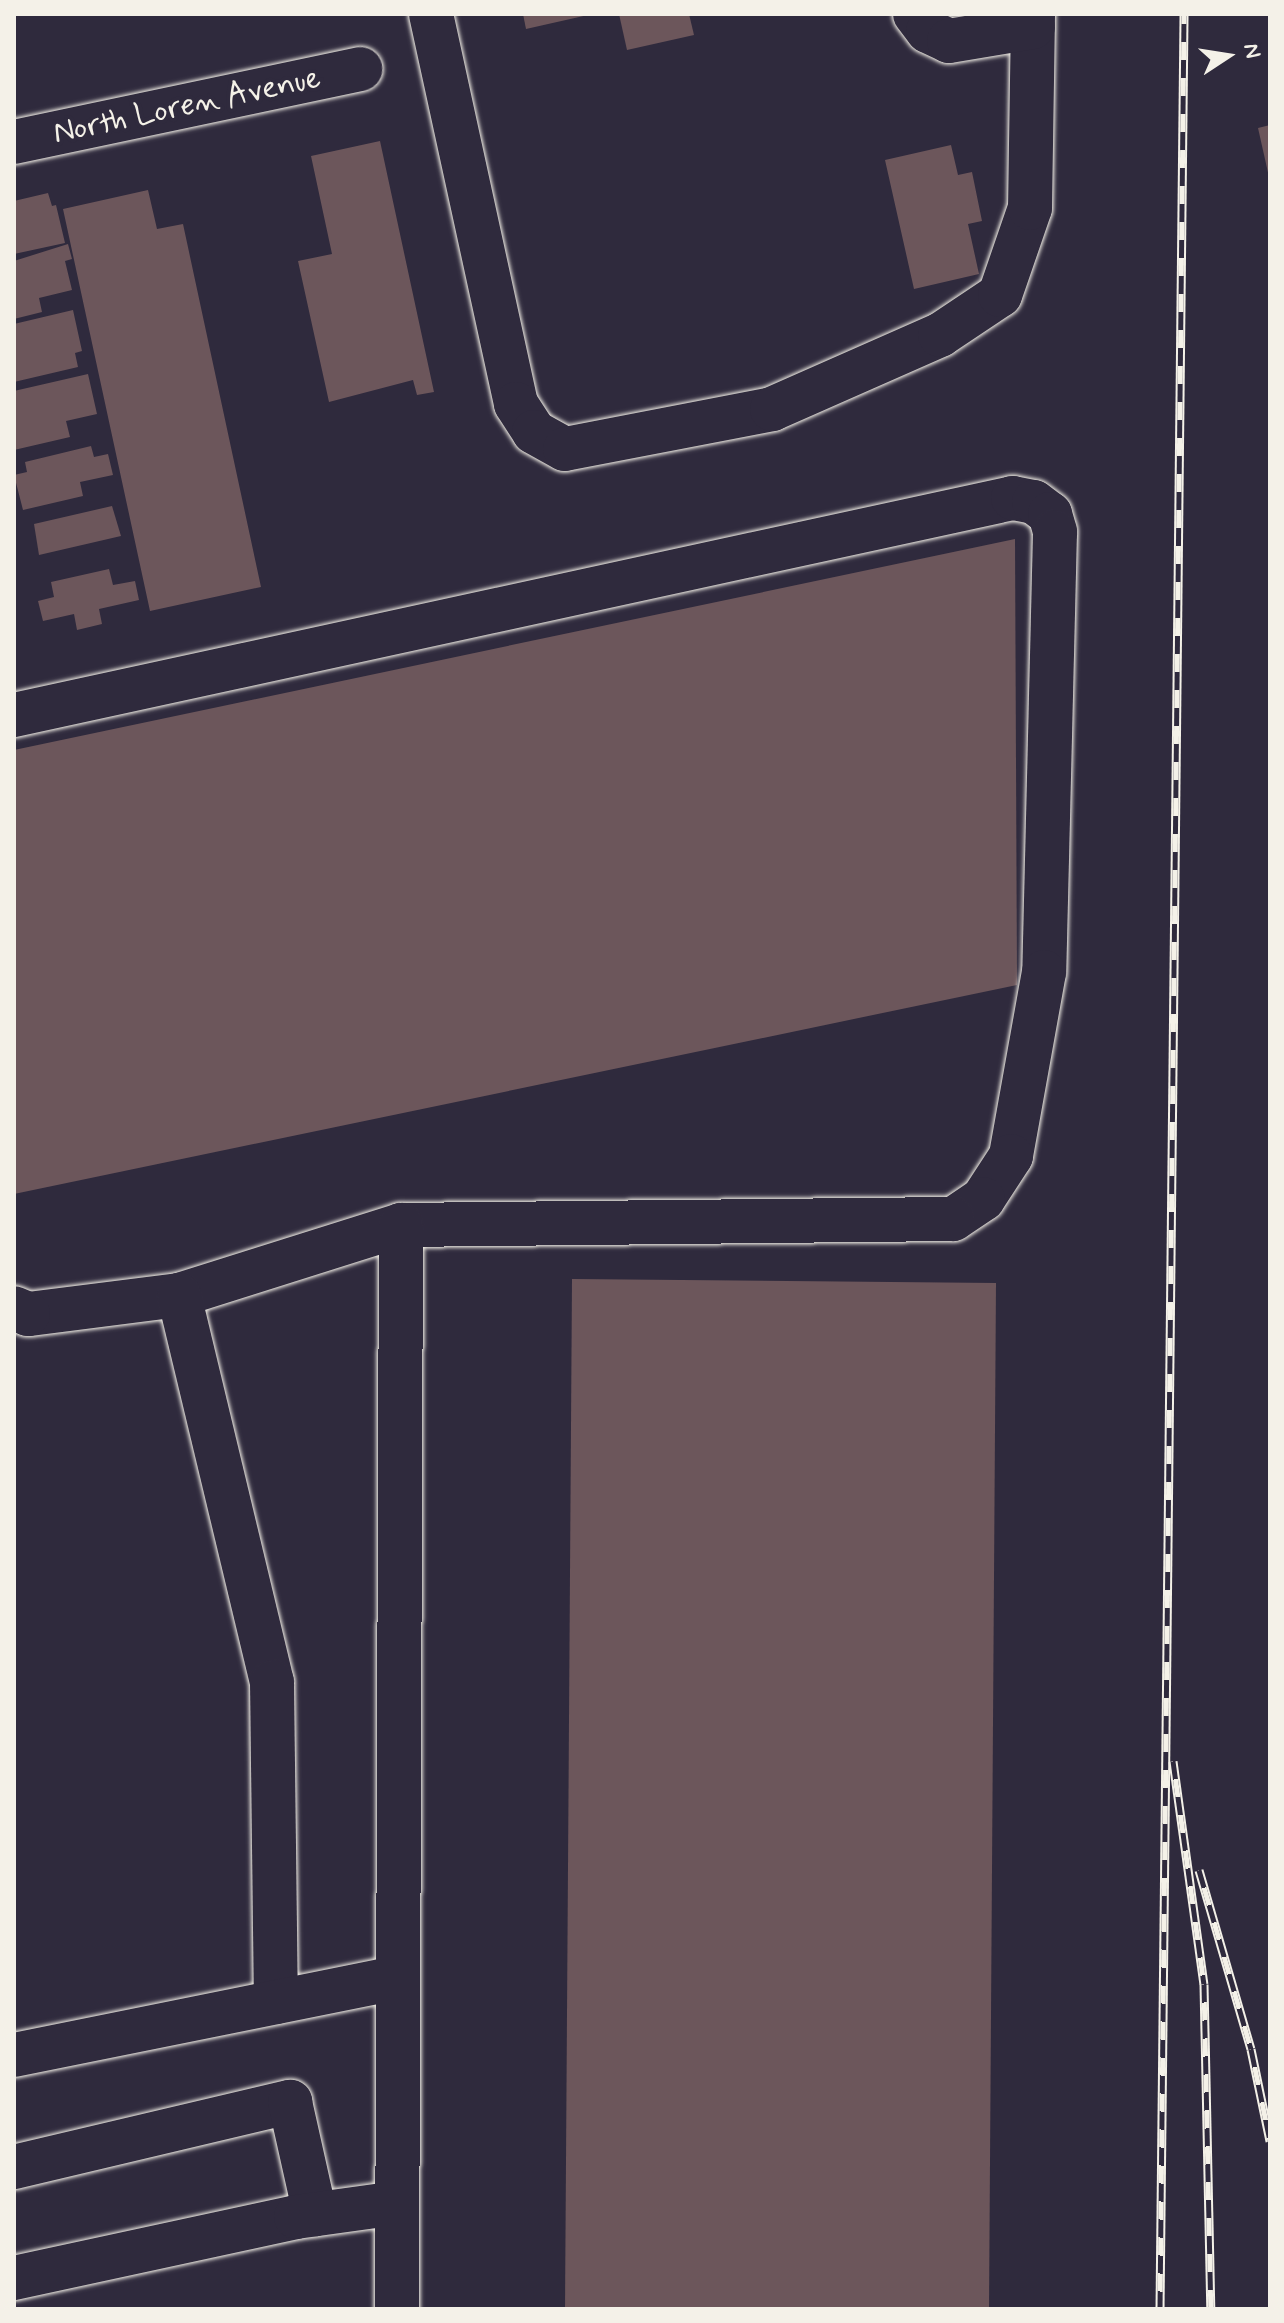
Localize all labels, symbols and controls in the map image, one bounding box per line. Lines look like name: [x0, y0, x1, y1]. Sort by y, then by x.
north arrow: [1188, 16, 1268, 96]
text: N: [1236, 41, 1267, 61]
street label: North Loren Avenue: [47, 58, 327, 154]

